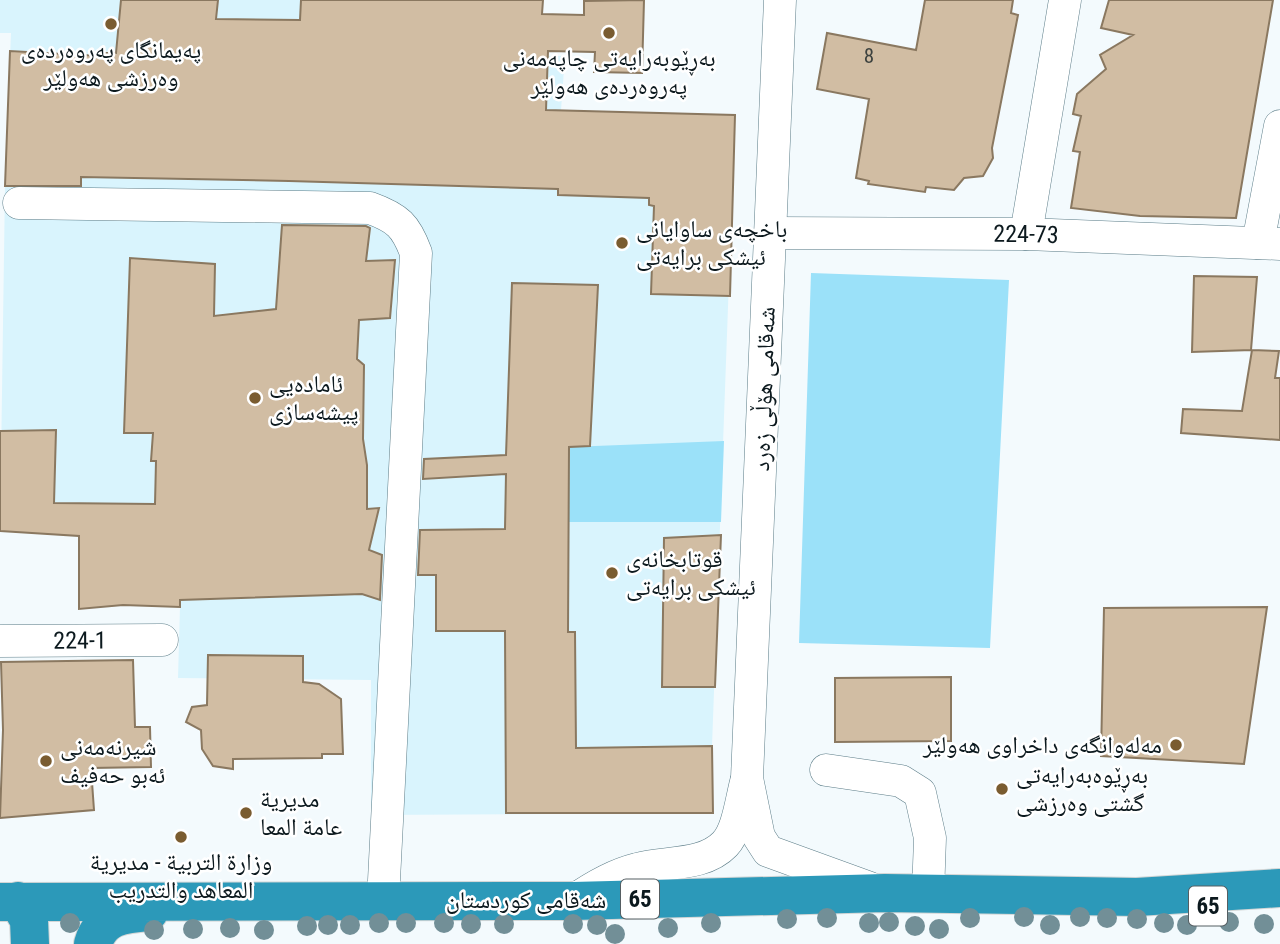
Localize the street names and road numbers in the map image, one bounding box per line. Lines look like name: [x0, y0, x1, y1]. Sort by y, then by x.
street label: 224-73: [993, 220, 1059, 249]
street label: شەقامی هۆڵی زەرد: [747, 306, 781, 472]
street label: 224-1: [53, 626, 107, 655]
road number: 65: [621, 879, 659, 918]
street label: شەقامی کوردستان: [446, 886, 606, 914]
road number: 65: [1189, 886, 1227, 925]

